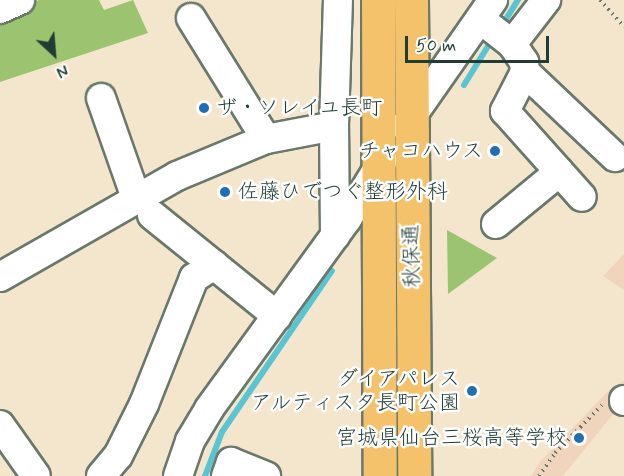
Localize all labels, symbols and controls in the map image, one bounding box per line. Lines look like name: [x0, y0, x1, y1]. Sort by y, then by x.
north arrow: [24, 24, 84, 84]
scale bar: [408, 24, 552, 62]
text: 50 m: [416, 34, 456, 58]
text: N: [53, 59, 72, 82]
place label: ザ・ソレイユ長町: [216, 95, 384, 121]
marker: ザ・ソレイユ長町: [197, 101, 211, 115]
place label: チャコハウス: [357, 138, 483, 164]
marker: チャコハウス: [488, 144, 502, 158]
place label: 佐藤ひでつぐ整形外科: [238, 179, 448, 205]
marker: 佐藤ひでつぐ整形外科: [216, 183, 234, 201]
street label: 秋保通: [399, 224, 425, 288]
place label: ダイアパレス アルティスタ長町公園: [250, 366, 460, 416]
marker: ダイアパレス アルティスタ長町公園: [465, 384, 479, 398]
place label: 宮城県仙台三桜高等学校: [336, 425, 567, 451]
marker: 宮城県仙台三桜高等学校: [572, 431, 586, 445]

